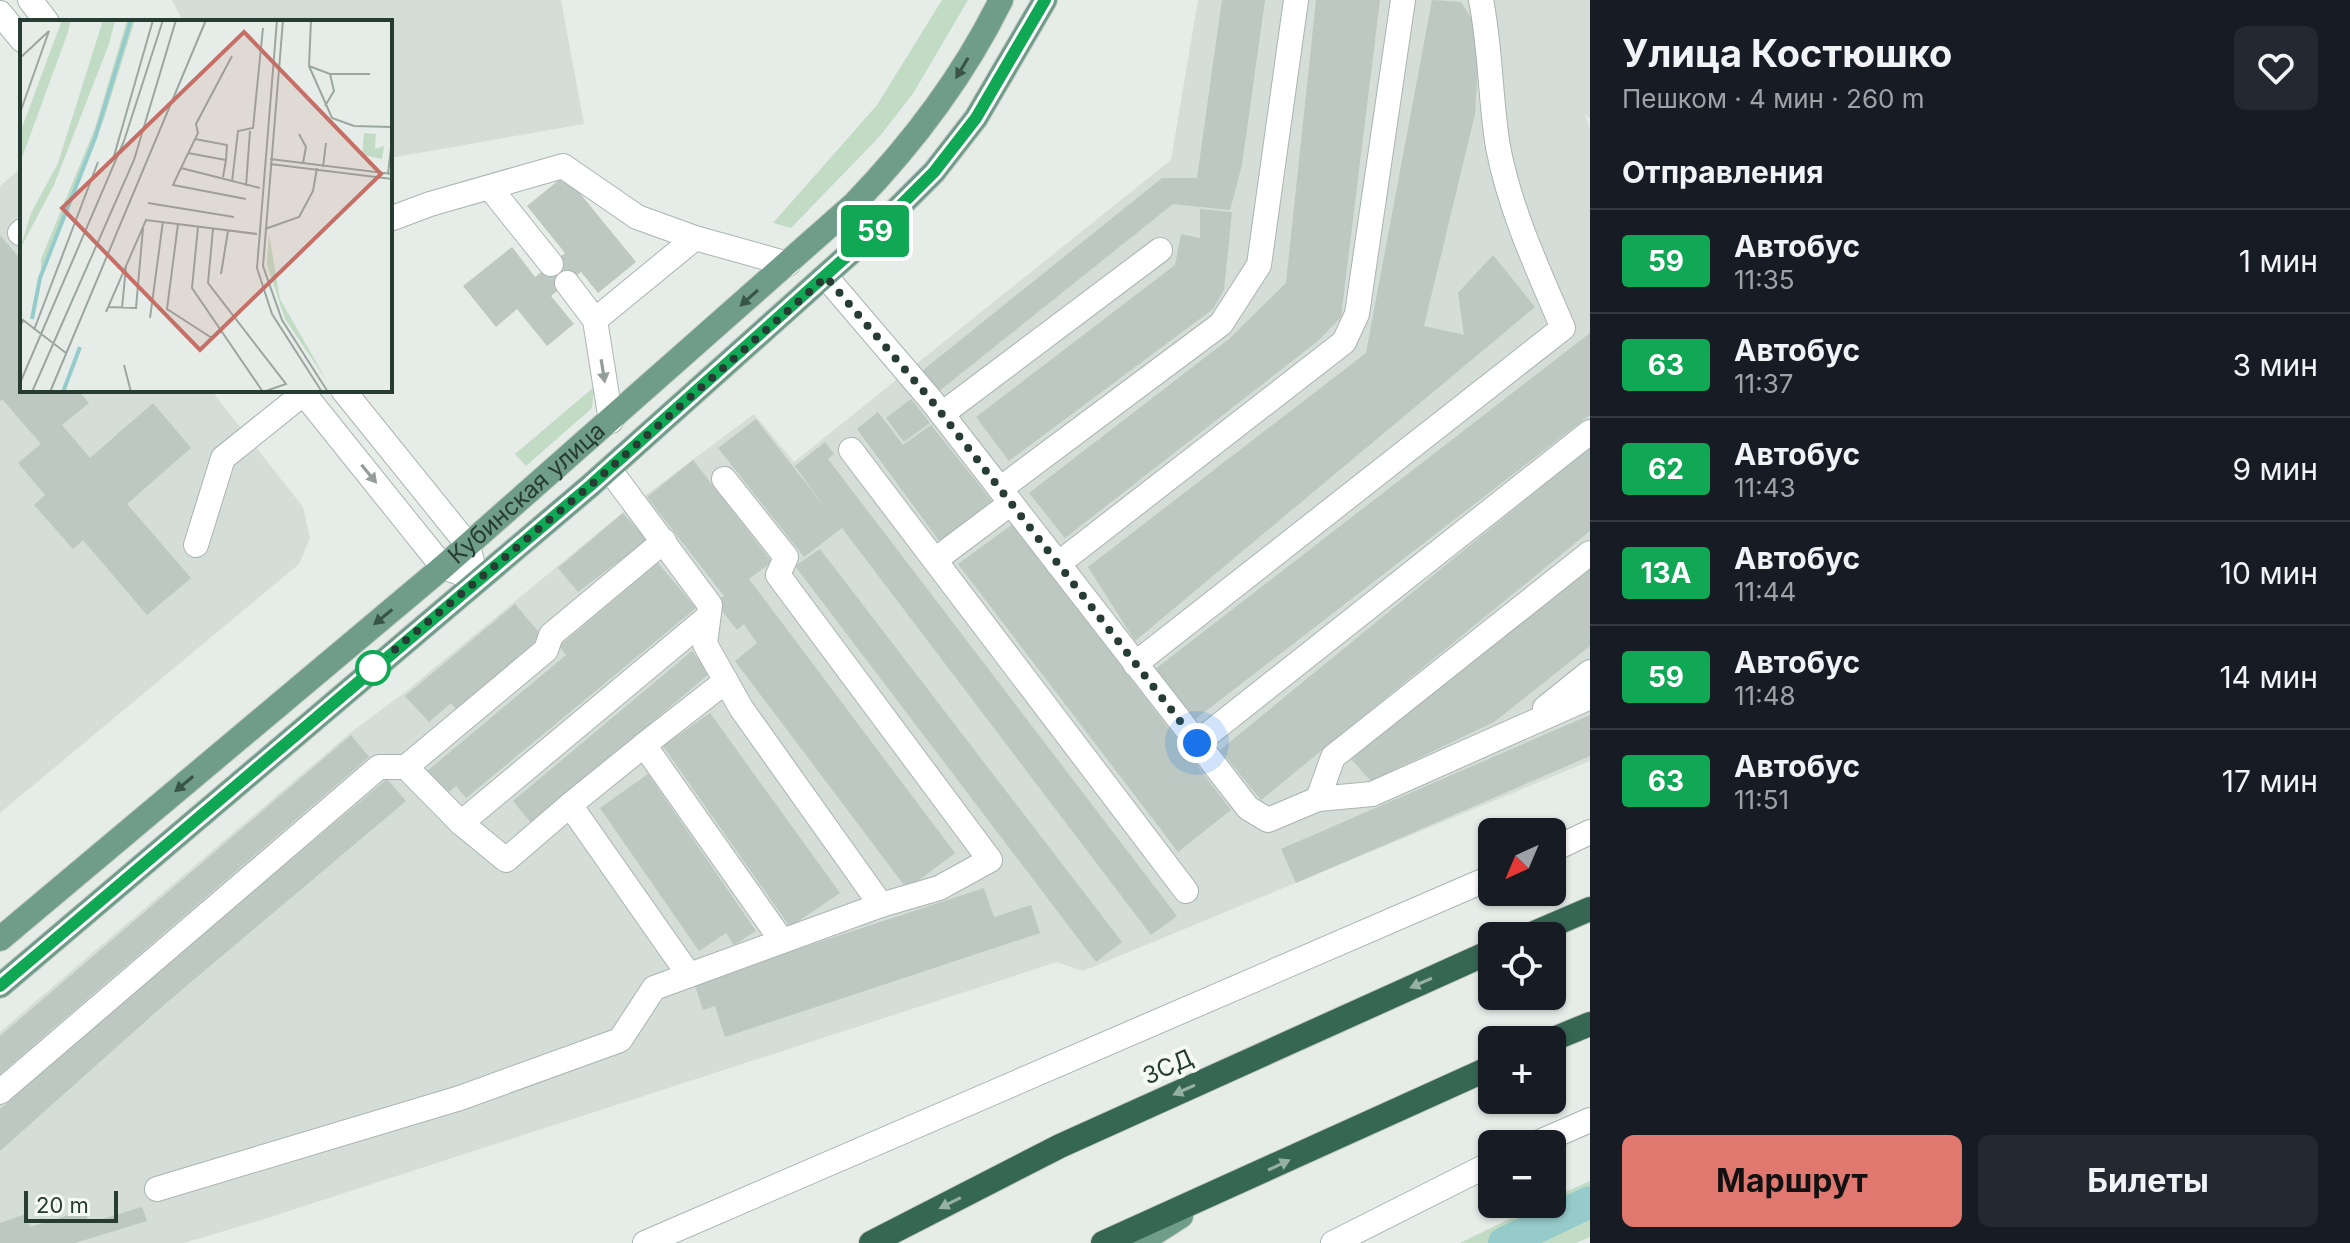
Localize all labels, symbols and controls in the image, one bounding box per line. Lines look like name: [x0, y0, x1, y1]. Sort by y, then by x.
inset map: [20, 20, 392, 392]
button: heart: [2234, 26, 2318, 110]
text: Улица Костюшко: [1622, 30, 1952, 76]
one-way arrow: [955, 57, 969, 79]
text: Пешком · 4 мин · 260 m: [1622, 83, 1925, 114]
text: Отправления: [1622, 154, 1824, 190]
line badge: 59: [839, 205, 911, 257]
text: 59: [857, 214, 893, 248]
text: Автобус: [1734, 228, 1860, 264]
text: 1 мин: [2239, 243, 2318, 279]
text: 59: [1648, 244, 1684, 278]
text: 11:35: [1734, 264, 1795, 295]
one-way arrow: [739, 289, 758, 307]
text: Автобус: [1734, 332, 1860, 368]
text: 3 мин: [2232, 347, 2318, 383]
text: 63: [1648, 348, 1684, 382]
one-way arrow: [598, 358, 610, 383]
text: 11:37: [1734, 368, 1793, 399]
street label: Кубинская улица: [442, 416, 611, 570]
text: Автобус: [1734, 436, 1860, 472]
text: 9 мин: [2232, 451, 2318, 487]
text: 62: [1648, 452, 1684, 486]
one-way arrow: [360, 464, 376, 484]
text: 11:43: [1734, 472, 1796, 503]
text: Автобус: [1734, 540, 1860, 576]
text: 10 мин: [2220, 555, 2318, 591]
text: 13А: [1640, 556, 1692, 590]
text: 11:44: [1734, 576, 1796, 607]
one-way arrow: [373, 608, 393, 625]
text: Автобус: [1734, 644, 1860, 680]
unlabelled marker: [356, 651, 390, 685]
text: 14 мин: [2219, 659, 2318, 695]
text: 59: [1648, 660, 1684, 694]
text: 11:48: [1734, 680, 1796, 711]
your location: [1177, 723, 1217, 763]
text: Автобус: [1734, 748, 1860, 784]
text: 17 мин: [2222, 763, 2318, 799]
text: 63: [1648, 764, 1684, 798]
one-way arrow: [174, 775, 194, 792]
text: 11:51: [1734, 784, 1789, 815]
north arrow: [1478, 818, 1566, 906]
map controls: [1478, 818, 1566, 1218]
button: locate: [1478, 922, 1566, 1010]
one-way arrow: [1409, 977, 1433, 990]
button: +: [1478, 1026, 1566, 1114]
street label: ЗСД: [1138, 1043, 1197, 1090]
one-way arrow: [1172, 1084, 1196, 1097]
button: −: [1478, 1130, 1566, 1218]
button: Маршрут: [1622, 1135, 1962, 1227]
button: Билеты: [1978, 1135, 2318, 1227]
one-way arrow: [1268, 1158, 1291, 1172]
scale bar: [24, 1187, 118, 1223]
text: 20 m: [36, 1192, 89, 1218]
one-way arrow: [938, 1196, 961, 1209]

